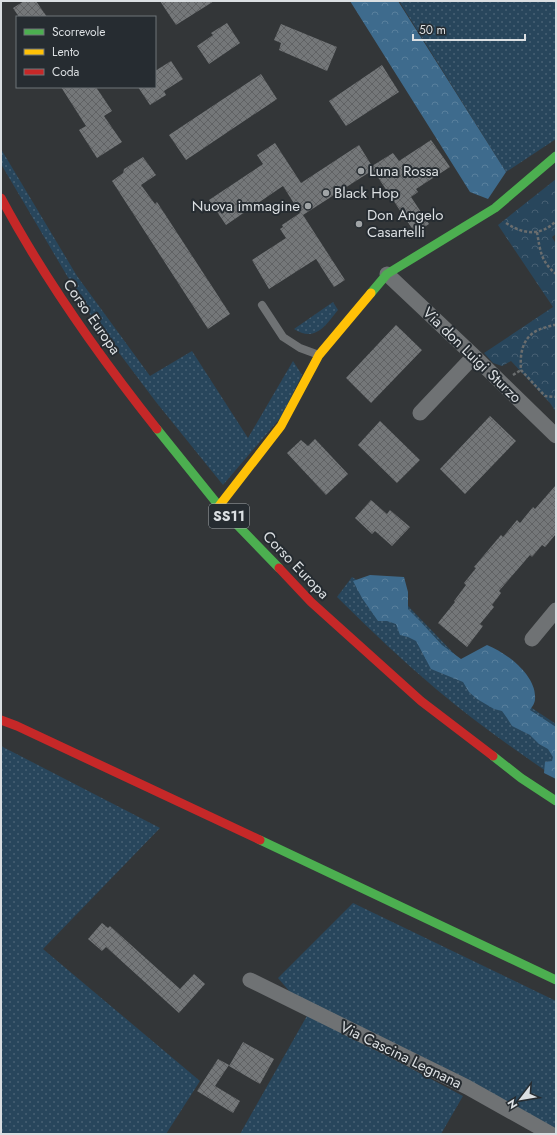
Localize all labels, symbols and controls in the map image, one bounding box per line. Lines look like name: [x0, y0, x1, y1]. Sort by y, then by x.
legend: [16, 16, 156, 88]
scale bar: [413, 16, 525, 42]
text: 50 m: [419, 21, 446, 39]
text: Scorrevole: [52, 23, 106, 41]
text: Lento: [52, 43, 80, 61]
text: Coda: [52, 63, 80, 81]
place label: Luna Rossa: [369, 160, 439, 182]
marker: Luna Rossa: [356, 166, 366, 176]
place label: Black Hop: [334, 182, 399, 204]
marker: Black Hop: [321, 188, 331, 198]
place label: Nuova immagine: [192, 195, 300, 217]
marker: Nuova immagine: [303, 201, 313, 211]
place label: Don Angelo Casartelli: [367, 204, 443, 243]
marker: Don Angelo Casartelli: [354, 219, 364, 229]
street label: Corso Europa: [58, 275, 126, 359]
street label: Via don Luigi Sturzo: [418, 302, 526, 408]
road number: SS11: [209, 504, 249, 528]
street label: Corso Europa: [258, 526, 334, 604]
street label: Via Cascina Legnana: [336, 1016, 466, 1094]
north arrow: [501, 1079, 541, 1119]
text: N: [503, 1096, 522, 1112]

